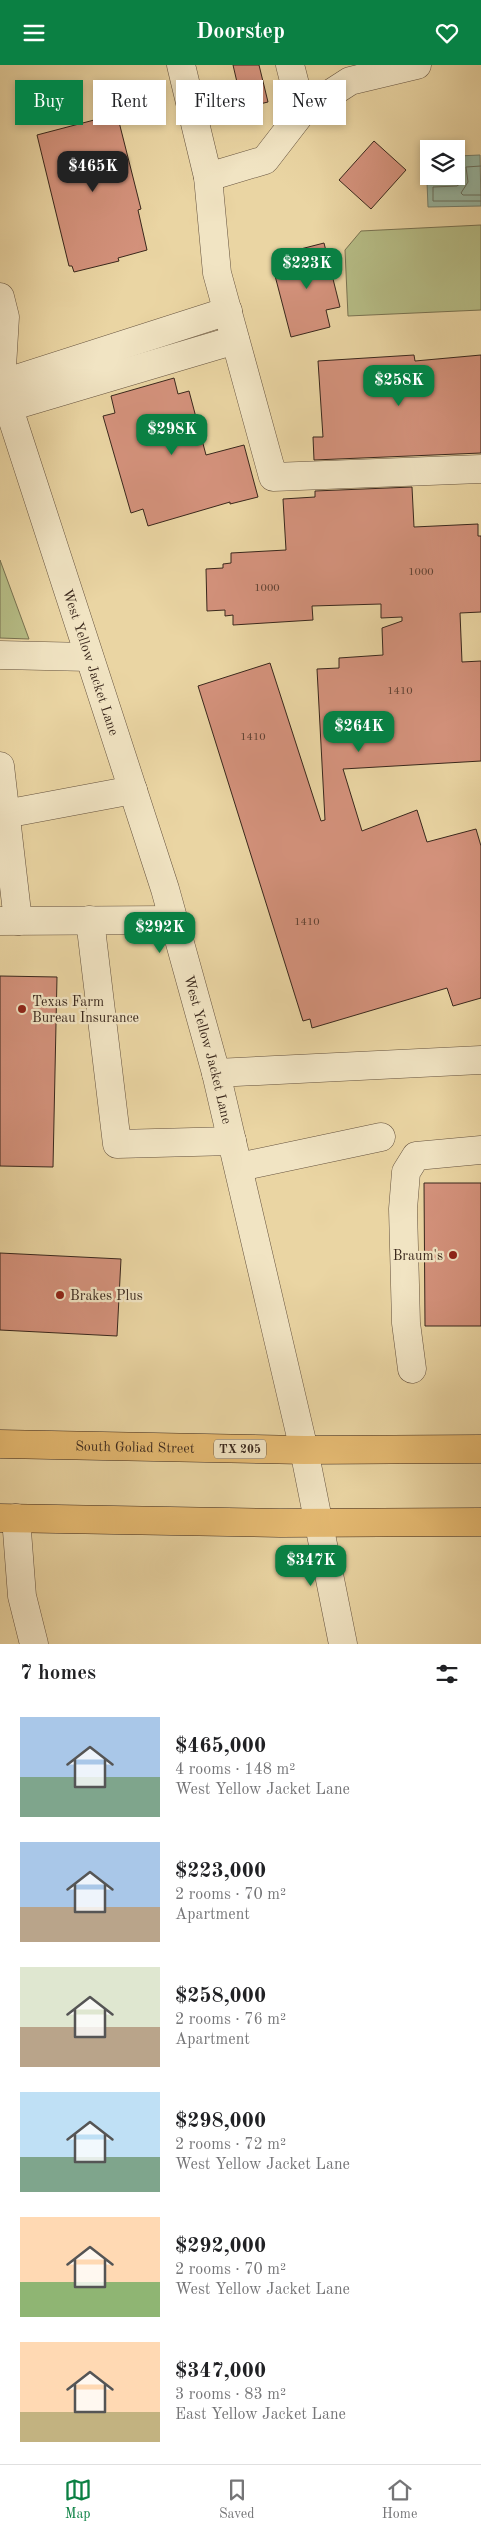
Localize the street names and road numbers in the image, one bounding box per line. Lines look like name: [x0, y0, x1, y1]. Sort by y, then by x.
street label: West Yellow Jacket Lane: [60, 587, 121, 737]
street label: West Yellow Jacket Lane: [181, 974, 234, 1125]
street label: South Goliad Street: [75, 1439, 195, 1456]
road number: TX 205: [214, 1440, 266, 1459]

